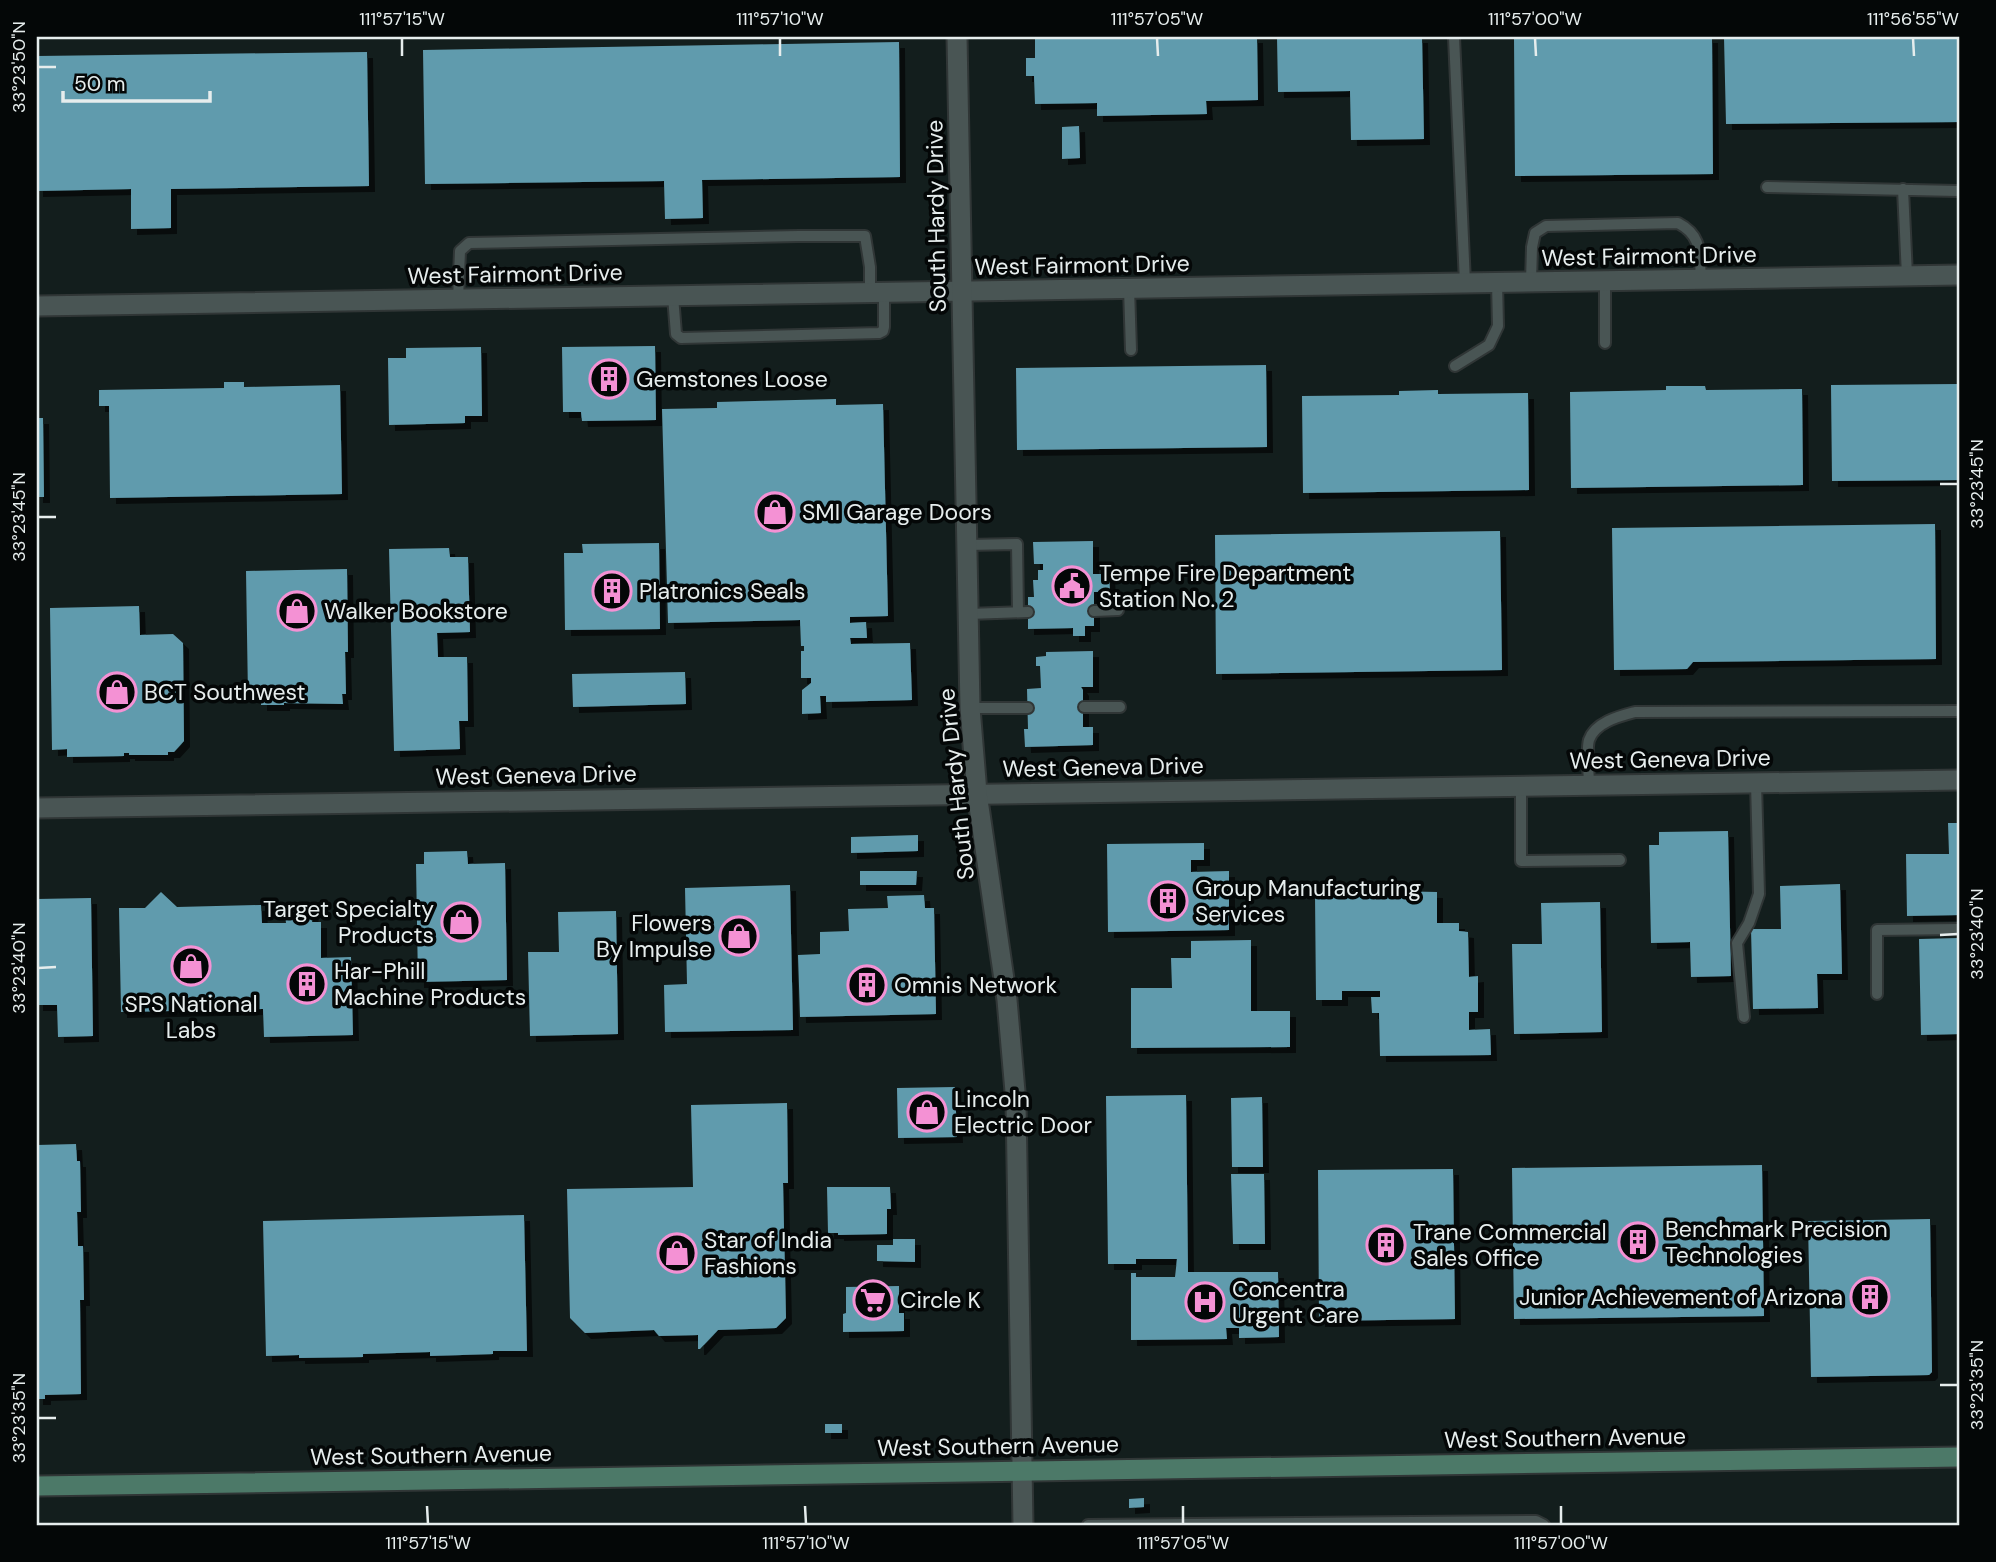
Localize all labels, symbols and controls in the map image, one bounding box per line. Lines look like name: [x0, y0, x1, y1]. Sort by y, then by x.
text: 111°57'15"W: [359, 7, 445, 31]
text: 111°57'10"W: [736, 7, 824, 31]
text: 111°57'05"W: [1111, 7, 1203, 31]
text: 111°57'00"W: [1488, 7, 1582, 31]
text: 111°56'55"W: [1867, 7, 1959, 31]
text: 33°23'50"N: [7, 21, 31, 113]
scale bar: [63, 60, 210, 104]
text: 50 m: [74, 70, 125, 98]
street label: South Hardy Drive: [919, 119, 953, 313]
street label: West Fairmont Drive: [1541, 239, 1757, 273]
street label: West Fairmont Drive: [974, 248, 1190, 282]
street label: West Fairmont Drive: [407, 257, 623, 291]
building icon: Gemstones Loose: [588, 358, 630, 400]
place label: Gemstones Loose: [636, 364, 828, 394]
text: 33°23'45"N: [1965, 439, 1989, 529]
text: 33°23'45"N: [7, 472, 31, 562]
shop icon: SMI Garage Doors: [754, 491, 796, 533]
place label: SMI Garage Doors: [802, 497, 992, 527]
place label: Tempe Fire Department Station No. 2: [1099, 558, 1351, 614]
public building icon: Tempe Fire Department Station No. 2: [1051, 565, 1093, 607]
building icon: Platronics Seals: [591, 570, 633, 612]
place label: Platronics Seals: [639, 576, 806, 606]
shop icon: Walker Bookstore: [276, 590, 318, 632]
place label: Walker Bookstore: [324, 596, 508, 626]
shop icon: BCT Southwest: [96, 671, 138, 713]
place label: BCT Southwest: [144, 677, 306, 707]
street label: South Hardy Drive: [931, 687, 981, 881]
street label: West Geneva Drive: [1569, 742, 1771, 776]
street label: West Geneva Drive: [1002, 750, 1204, 784]
street label: West Geneva Drive: [435, 758, 637, 792]
place label: Group Manufacturing Services: [1195, 873, 1421, 929]
building icon: Group Manufacturing Services: [1147, 880, 1189, 922]
text: 33°23'40"N: [1965, 888, 1989, 980]
place label: Target Specialty Products: [263, 894, 434, 950]
shop icon: Target Specialty Products: [440, 901, 482, 943]
place label: Flowers By Impulse: [596, 908, 712, 964]
shop icon: Flowers By Impulse: [718, 915, 760, 957]
text: 33°23'40"N: [7, 922, 31, 1014]
shop icon: SPS National Labs: [170, 945, 212, 987]
place label: Har-Phill Machine Products: [334, 956, 526, 1012]
building icon: Har-Phill Machine Products: [286, 963, 328, 1005]
building icon: Omnis Network: [846, 964, 888, 1006]
place label: Omnis Network: [894, 970, 1058, 1000]
place label: SPS National Labs: [124, 989, 258, 1045]
place label: Lincoln Electric Door: [954, 1084, 1092, 1140]
shop icon: Lincoln Electric Door: [906, 1091, 948, 1133]
place label: Benchmark Precision Technologies: [1665, 1214, 1888, 1270]
place label: Trane Commercial Sales Office: [1413, 1217, 1607, 1273]
building icon: Benchmark Precision Technologies: [1617, 1221, 1659, 1263]
building icon: Trane Commercial Sales Office: [1365, 1224, 1407, 1266]
place label: Star of India Fashions: [704, 1225, 832, 1281]
shop icon: Star of India Fashions: [656, 1232, 698, 1274]
place label: Concentra Urgent Care: [1232, 1274, 1359, 1330]
building icon: Junior Achievement of Arizona: [1849, 1276, 1891, 1318]
supermarket icon: Circle K: [852, 1279, 894, 1321]
hospital icon: Concentra Urgent Care: [1184, 1281, 1226, 1323]
place label: Junior Achievement of Arizona: [1519, 1282, 1843, 1312]
place label: Circle K: [900, 1285, 981, 1315]
text: 33°23'35"N: [1965, 1340, 1989, 1430]
text: 33°23'35"N: [7, 1373, 31, 1463]
street label: West Southern Avenue: [1444, 1421, 1686, 1455]
street label: West Southern Avenue: [877, 1429, 1119, 1463]
street label: West Southern Avenue: [310, 1438, 552, 1472]
text: 111°57'15"W: [385, 1531, 471, 1555]
text: 111°57'10"W: [762, 1531, 850, 1555]
text: 111°57'05"W: [1137, 1531, 1229, 1555]
text: 111°57'00"W: [1514, 1531, 1608, 1555]

